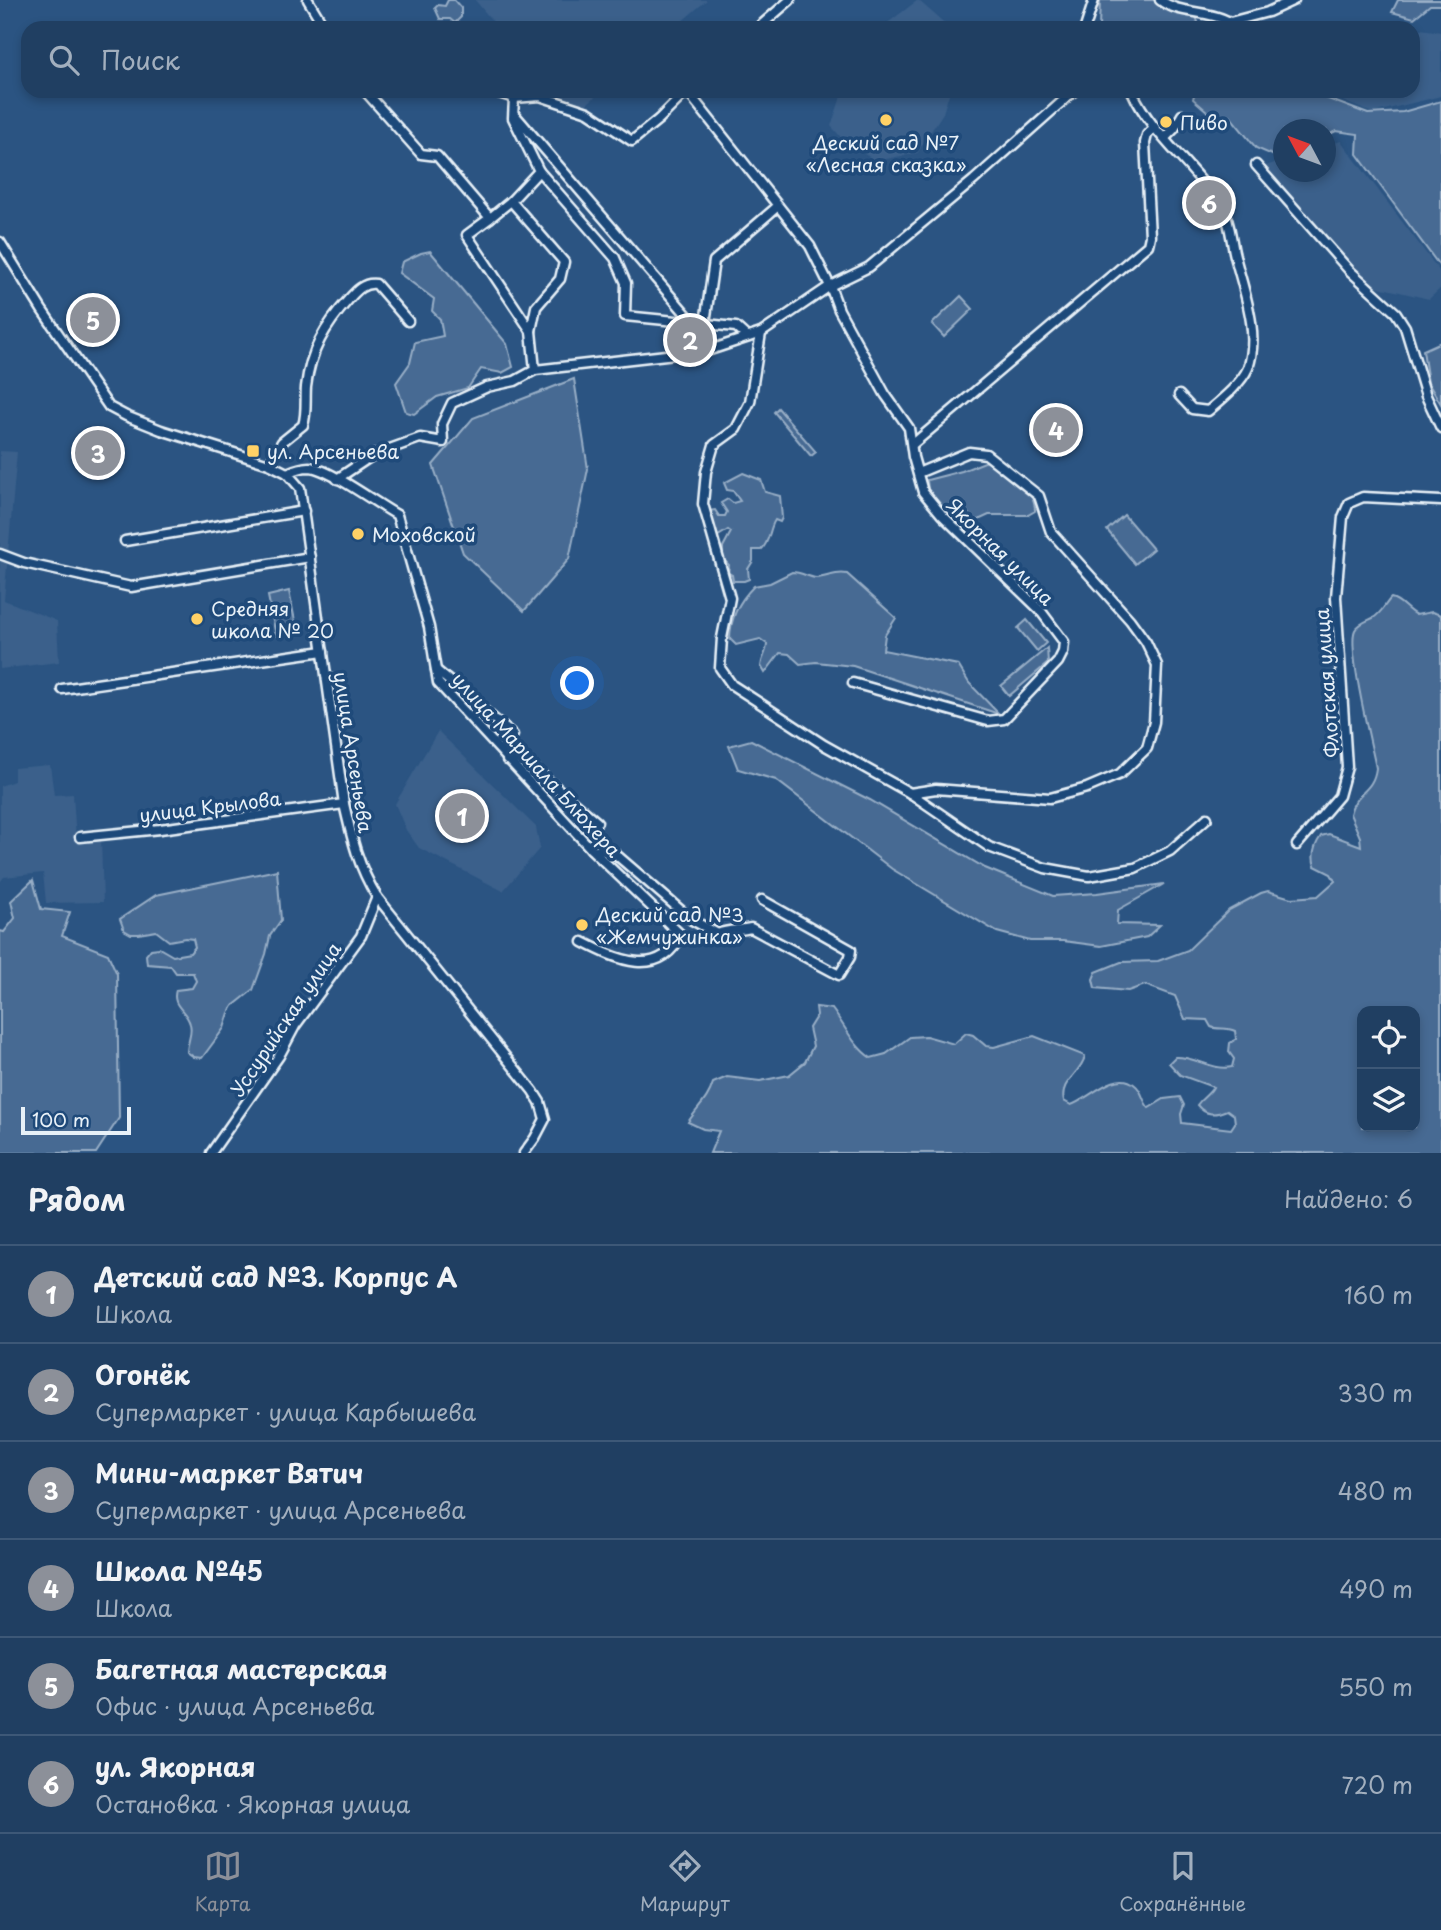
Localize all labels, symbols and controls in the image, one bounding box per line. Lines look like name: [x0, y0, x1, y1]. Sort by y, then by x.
search box: [21, 21, 1420, 98]
text: Поиск: [101, 40, 180, 79]
icon: search: [45, 41, 83, 79]
place label: Пиво: [1180, 108, 1228, 136]
marker: Деский сад №7 «Лесная сказка»: [878, 112, 894, 128]
marker: Пиво: [1158, 114, 1174, 130]
north arrow: [1273, 119, 1336, 182]
place label: Деский сад №7 «Лесная сказка»: [806, 128, 966, 178]
pin: 6: [1186, 177, 1232, 229]
pin: 5: [70, 294, 116, 346]
pin: 2: [667, 314, 713, 366]
pin: 4: [1033, 404, 1079, 456]
pin: 3: [75, 427, 121, 479]
place label: ул. Арсеньева: [267, 437, 399, 465]
marker: ул. Арсеньева: [245, 443, 261, 459]
street label: Якорная улица: [941, 491, 1061, 611]
place label: Моховской: [372, 520, 476, 548]
marker: Моховской: [350, 526, 366, 542]
place label: Средняя школа № 20: [211, 594, 334, 644]
street label: Флотская улица: [1307, 607, 1345, 759]
marker: Средняя школа № 20: [189, 611, 205, 627]
street label: улица Маршала Блюхера: [446, 665, 628, 863]
your location: [560, 666, 594, 700]
street label: улица Арсеньева: [327, 669, 381, 835]
street label: улица Крылова: [137, 783, 283, 829]
pin: 1: [439, 790, 485, 842]
place label: Деский сад №3 «Жемчужинка»: [595, 900, 744, 950]
marker: Деский сад №3 «Жемчужинка»: [574, 917, 590, 933]
street label: Уссурийская улица: [223, 936, 347, 1102]
map controls: [1357, 1006, 1420, 1132]
button: locate: [1357, 1006, 1420, 1069]
button: layers: [1357, 1069, 1420, 1132]
scale bar: [21, 1104, 131, 1136]
text: 100 m: [32, 1105, 90, 1133]
text: Рядом: [28, 1176, 126, 1221]
text: Найдено: 6: [1284, 1181, 1413, 1216]
text: Детский сад №3. Корпус А: [95, 1257, 457, 1296]
text: 1: [46, 1277, 57, 1312]
text: 160 m: [1344, 1277, 1413, 1312]
text: Школа: [95, 1296, 172, 1331]
text: Огонёк: [95, 1355, 190, 1394]
text: 2: [43, 1375, 59, 1410]
text: 330 m: [1337, 1375, 1413, 1410]
text: Супермаркет · улица Карбышева: [95, 1394, 476, 1429]
text: Мини-маркет Вятич: [95, 1453, 363, 1492]
text: 3: [43, 1473, 59, 1508]
text: 480 m: [1338, 1473, 1413, 1508]
text: Супермаркет · улица Арсеньева: [95, 1492, 466, 1527]
text: Школа №45: [95, 1551, 263, 1590]
text: 4: [43, 1571, 59, 1606]
text: 490 m: [1339, 1571, 1413, 1606]
text: Школа: [95, 1590, 172, 1625]
text: Багетная мастерская: [95, 1649, 388, 1688]
text: 5: [44, 1669, 58, 1704]
text: 550 m: [1338, 1669, 1413, 1704]
text: Офис · улица Арсеньева: [95, 1688, 374, 1723]
text: ул. Якорная: [95, 1747, 255, 1786]
text: 6: [43, 1767, 59, 1802]
text: 720 m: [1341, 1767, 1413, 1802]
text: Остановка · Якорная улица: [95, 1786, 410, 1821]
tab: Карта: [195, 1847, 251, 1917]
tab: Маршрут: [640, 1847, 730, 1917]
tab: Сохранённые: [1119, 1847, 1246, 1917]

